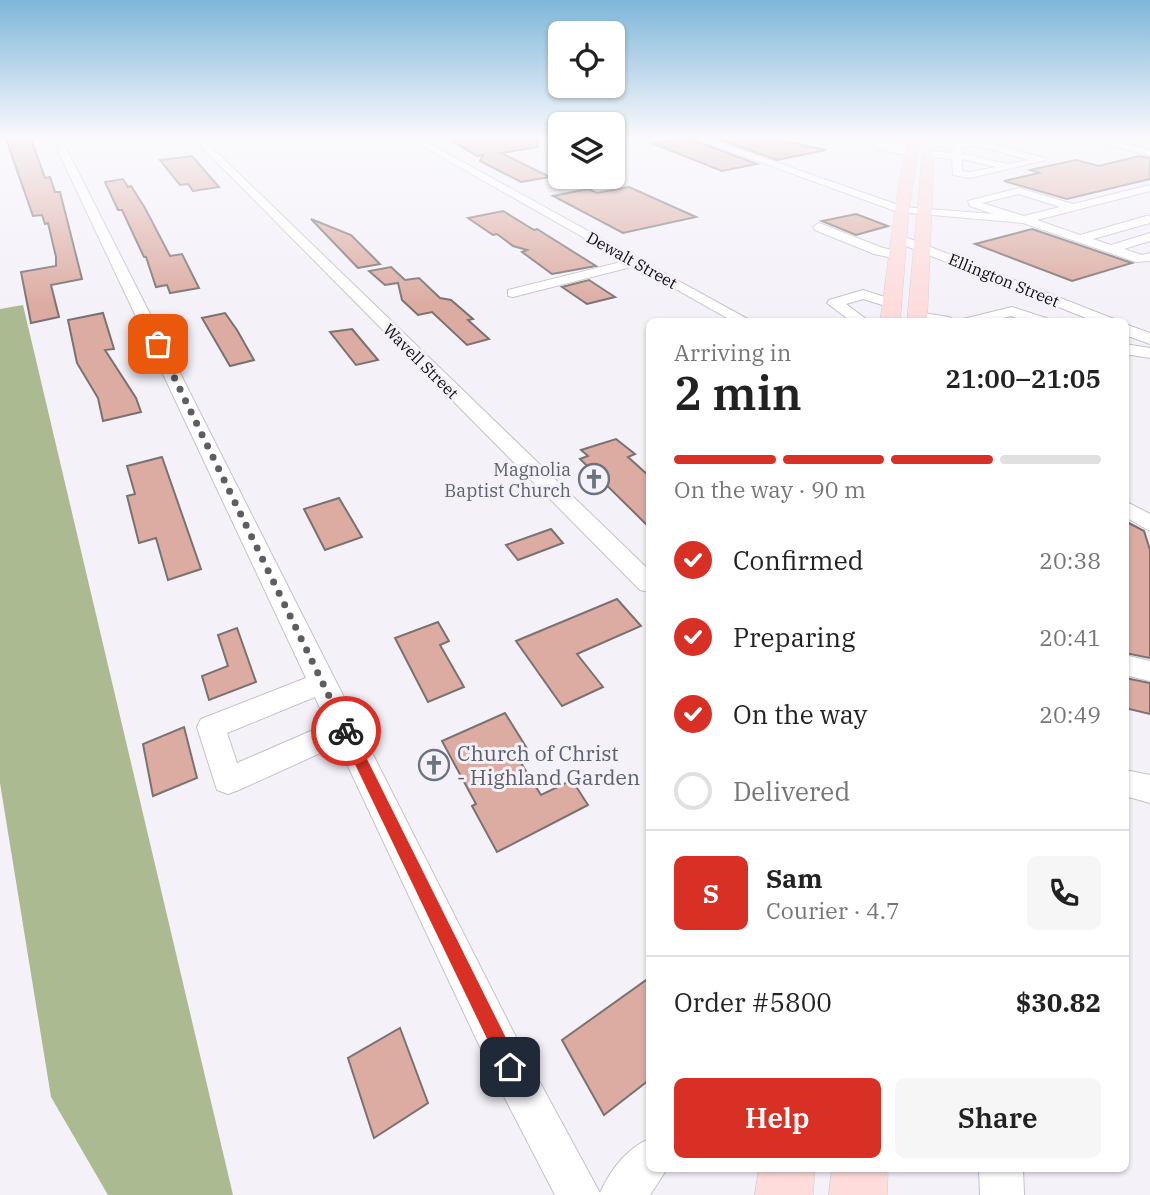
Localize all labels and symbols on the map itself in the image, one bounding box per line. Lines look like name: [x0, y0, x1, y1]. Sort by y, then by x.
street label: Dewalt Street: [583, 227, 681, 293]
street label: Ellington Street: [946, 249, 1062, 311]
pin: [128, 314, 188, 374]
street label: Wavell Street: [379, 319, 463, 403]
place label: Magnolia Baptist Church: [444, 458, 571, 502]
church icon: Magnolia Baptist Church: [577, 462, 611, 496]
courier: [311, 696, 381, 766]
place label: Church of Christ - Highland Garden: [457, 739, 640, 791]
church icon: Church of Christ - Highland Garden: [417, 748, 451, 782]
pin: [480, 1037, 540, 1097]

